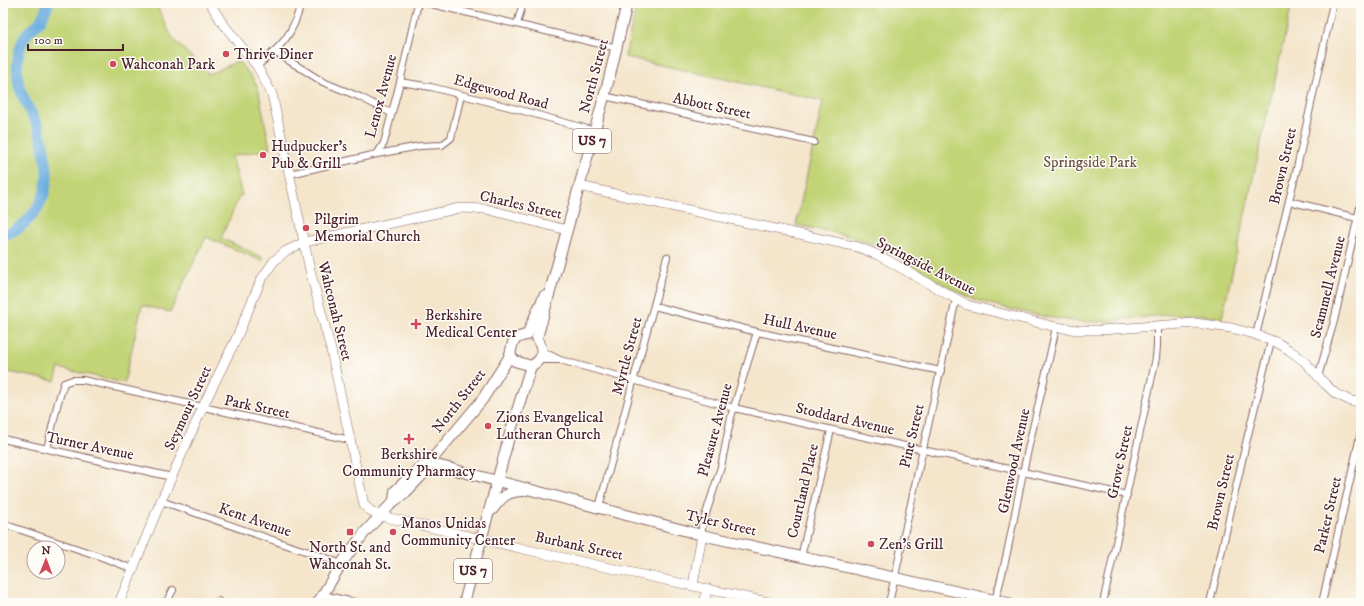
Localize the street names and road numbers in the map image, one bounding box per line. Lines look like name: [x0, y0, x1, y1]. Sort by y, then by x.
street label: North Street: [575, 37, 613, 115]
street label: Lenox Avenue: [361, 52, 401, 140]
street label: Edgewood Road: [451, 70, 551, 114]
street label: Abbott Street: [671, 88, 753, 124]
street label: Brown Street: [1265, 125, 1301, 206]
road number: US 7: [573, 129, 611, 153]
street label: Charles Street: [478, 186, 564, 224]
street label: Springside Avenue: [873, 233, 979, 299]
street label: Scammell Avenue: [1306, 234, 1350, 340]
street label: Wahconah Street: [313, 258, 357, 363]
street label: Hull Avenue: [761, 310, 839, 344]
street label: Myrtle Street: [607, 315, 647, 397]
street label: Seymour Street: [160, 362, 216, 453]
street label: North Street: [428, 365, 490, 437]
street label: Pleasure Avenue: [693, 381, 737, 479]
street label: Park Street: [222, 391, 292, 423]
street label: Stoddard Avenue: [794, 398, 896, 440]
street label: Pine Street: [895, 402, 929, 470]
street label: Glenwood Avenue: [994, 407, 1034, 515]
street label: Grove Street: [1103, 423, 1137, 501]
street label: Turner Avenue: [44, 427, 136, 465]
street label: Courtland Place: [783, 442, 823, 540]
street label: Brown Street: [1203, 451, 1239, 532]
street label: Parker Street: [1310, 474, 1346, 555]
street label: Kent Avenue: [216, 499, 294, 541]
street label: Tyler Street: [684, 506, 759, 540]
street label: Burbank Street: [533, 527, 625, 565]
road number: US 7: [454, 559, 492, 583]

